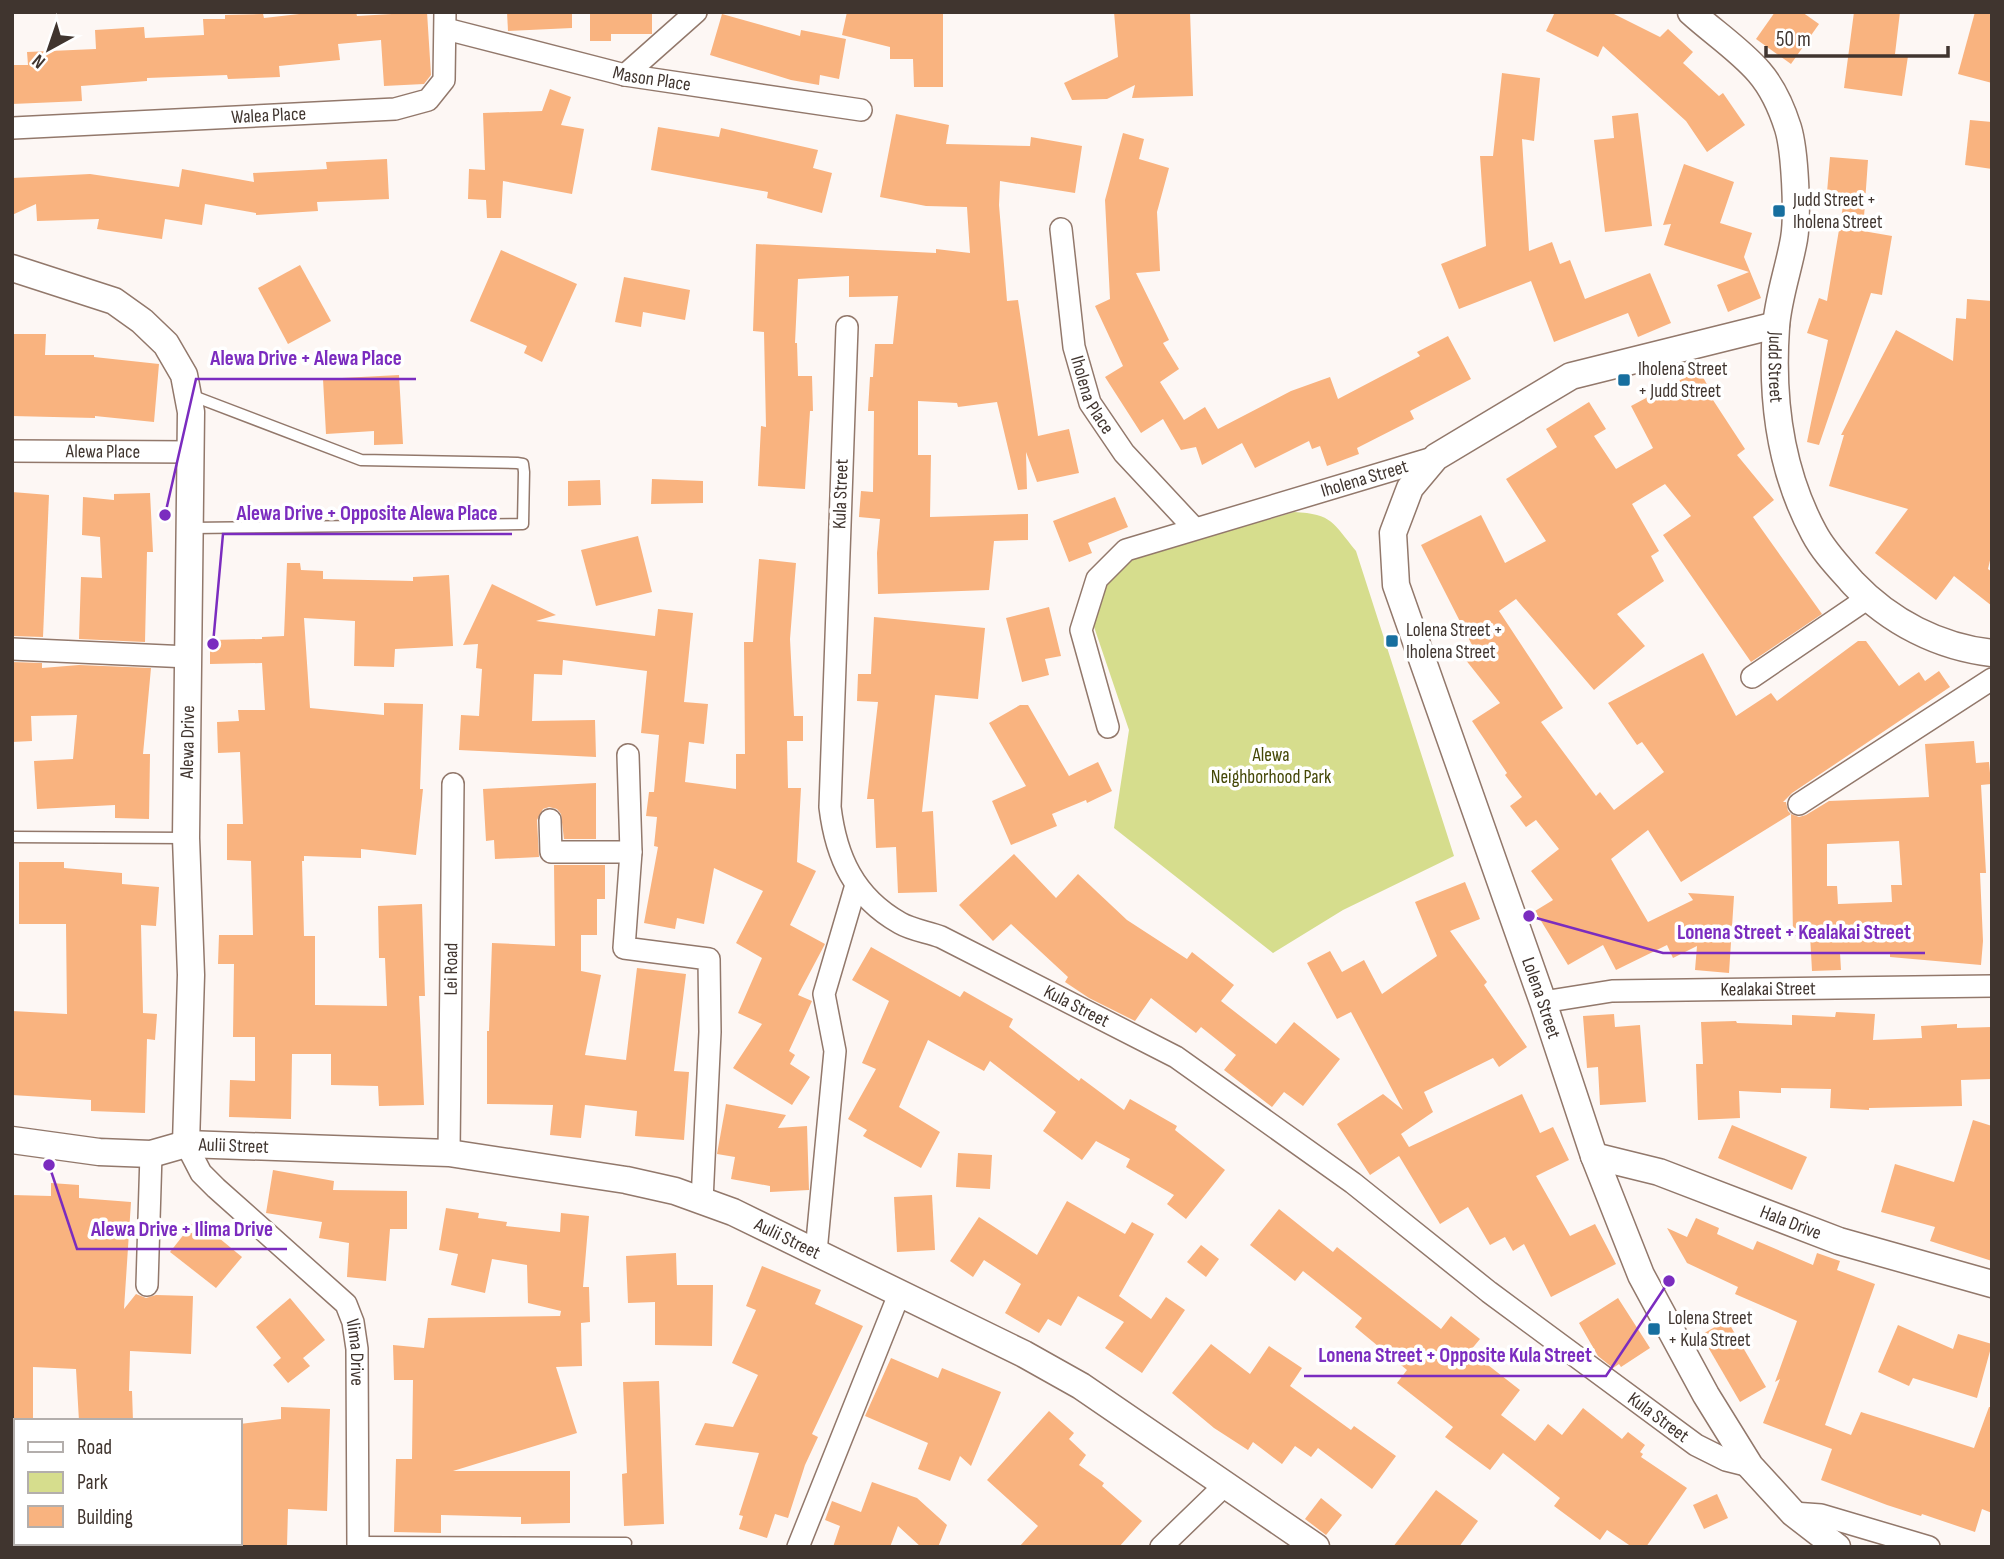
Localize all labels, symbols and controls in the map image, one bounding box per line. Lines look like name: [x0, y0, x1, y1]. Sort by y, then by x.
north arrow: [14, 14, 84, 84]
scale bar: [1766, 14, 1948, 58]
text: 50 m: [1776, 27, 1811, 52]
text: N: [28, 49, 50, 73]
street label: Mason Place: [610, 61, 692, 96]
street label: Walea Place: [231, 102, 307, 129]
place label: Judd Street + Iholena Street: [1792, 189, 1883, 234]
marker: Judd Street + Iholena Street: [1771, 203, 1787, 219]
street label: Judd Street: [1763, 330, 1788, 404]
callout: Alewa Drive + Alewa Place: [196, 337, 416, 379]
text: Alewa Drive + Alewa Place: [209, 346, 402, 371]
street label: Iholena Place: [1066, 353, 1119, 438]
place label: Iholena Street + Judd Street: [1638, 358, 1728, 403]
marker: Iholena Street + Judd Street: [1616, 372, 1632, 388]
street label: Alewa Place: [65, 440, 140, 463]
street label: Iholena Street: [1318, 455, 1411, 502]
street label: Kula Street: [828, 458, 854, 530]
callout: Alewa Drive + Opposite Alewa Place: [223, 492, 512, 534]
text: Alewa Drive + Opposite Alewa Place: [235, 501, 498, 526]
place label: Lolena Street + Iholena Street: [1406, 619, 1503, 664]
marker: Lolena Street + Iholena Street: [1384, 633, 1400, 649]
street label: Alewa Drive: [176, 705, 200, 780]
park label: Alewa Neighborhood Park: [1211, 744, 1332, 789]
callout: Lonena Street + Kealakai Street: [1663, 911, 1925, 953]
text: Lonena Street + Kealakai Street: [1677, 920, 1911, 945]
street label: Lei Road: [439, 943, 463, 996]
street label: Lolena Street: [1517, 954, 1566, 1042]
street label: Kealakai Street: [1720, 977, 1816, 1001]
street label: Kula Street: [1040, 980, 1113, 1033]
street label: Aulii Street: [197, 1133, 269, 1158]
street label: Hala Drive: [1757, 1200, 1825, 1245]
callout: Alewa Drive + Ilima Drive: [77, 1207, 287, 1249]
street label: Aulii Street: [750, 1212, 824, 1264]
text: Alewa Drive + Ilima Drive: [90, 1217, 273, 1242]
place label: Lolena Street + Kula Street: [1668, 1307, 1753, 1352]
street label: Ilima Drive: [341, 1315, 369, 1386]
marker: Lolena Street + Kula Street: [1646, 1321, 1662, 1337]
callout: Lonena Street + Opposite Kula Street: [1304, 1334, 1606, 1376]
text: Lonena Street + Opposite Kula Street: [1318, 1343, 1592, 1368]
street label: Kula Street: [1623, 1387, 1694, 1448]
legend: [14, 1419, 242, 1545]
text: Road: [77, 1435, 112, 1460]
text: Park: [77, 1470, 108, 1495]
text: Building: [77, 1505, 133, 1530]

